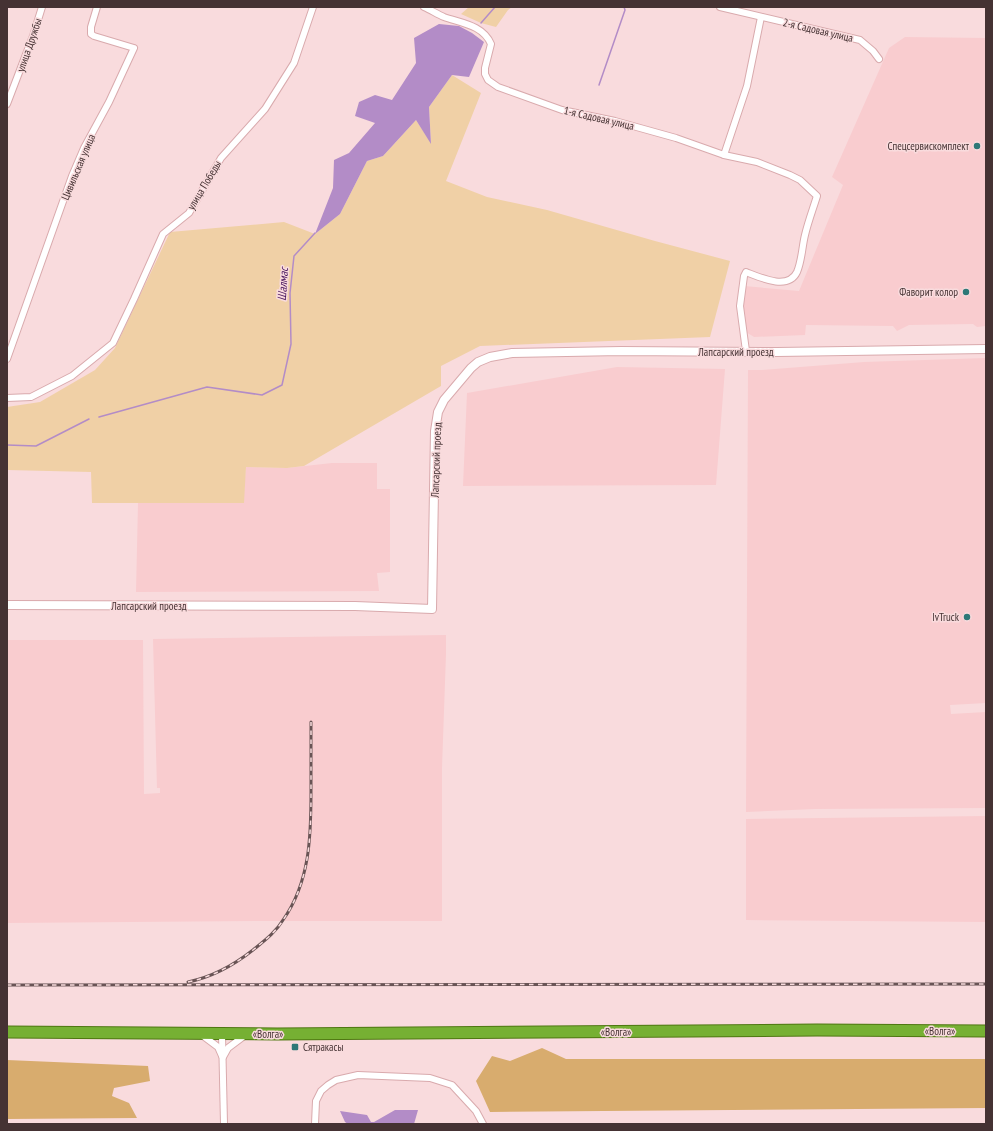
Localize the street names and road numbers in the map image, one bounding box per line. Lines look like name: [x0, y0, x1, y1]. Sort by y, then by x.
street label: 2-я Садовая улица: [782, 15, 854, 45]
street label: улица Дружбы: [13, 16, 45, 74]
street label: 1-я Садовая улица: [563, 103, 635, 133]
street label: Цивильская улица: [58, 132, 98, 202]
street label: улица Победы: [184, 158, 224, 212]
street label: Лапсарский проезд: [697, 345, 774, 359]
street label: Лапсарский проезд: [428, 422, 444, 499]
street label: Лапсарский проезд: [110, 599, 187, 613]
street label: «Волга»: [925, 1024, 955, 1038]
street label: «Волга»: [601, 1025, 631, 1039]
street label: «Волга»: [253, 1027, 283, 1041]

